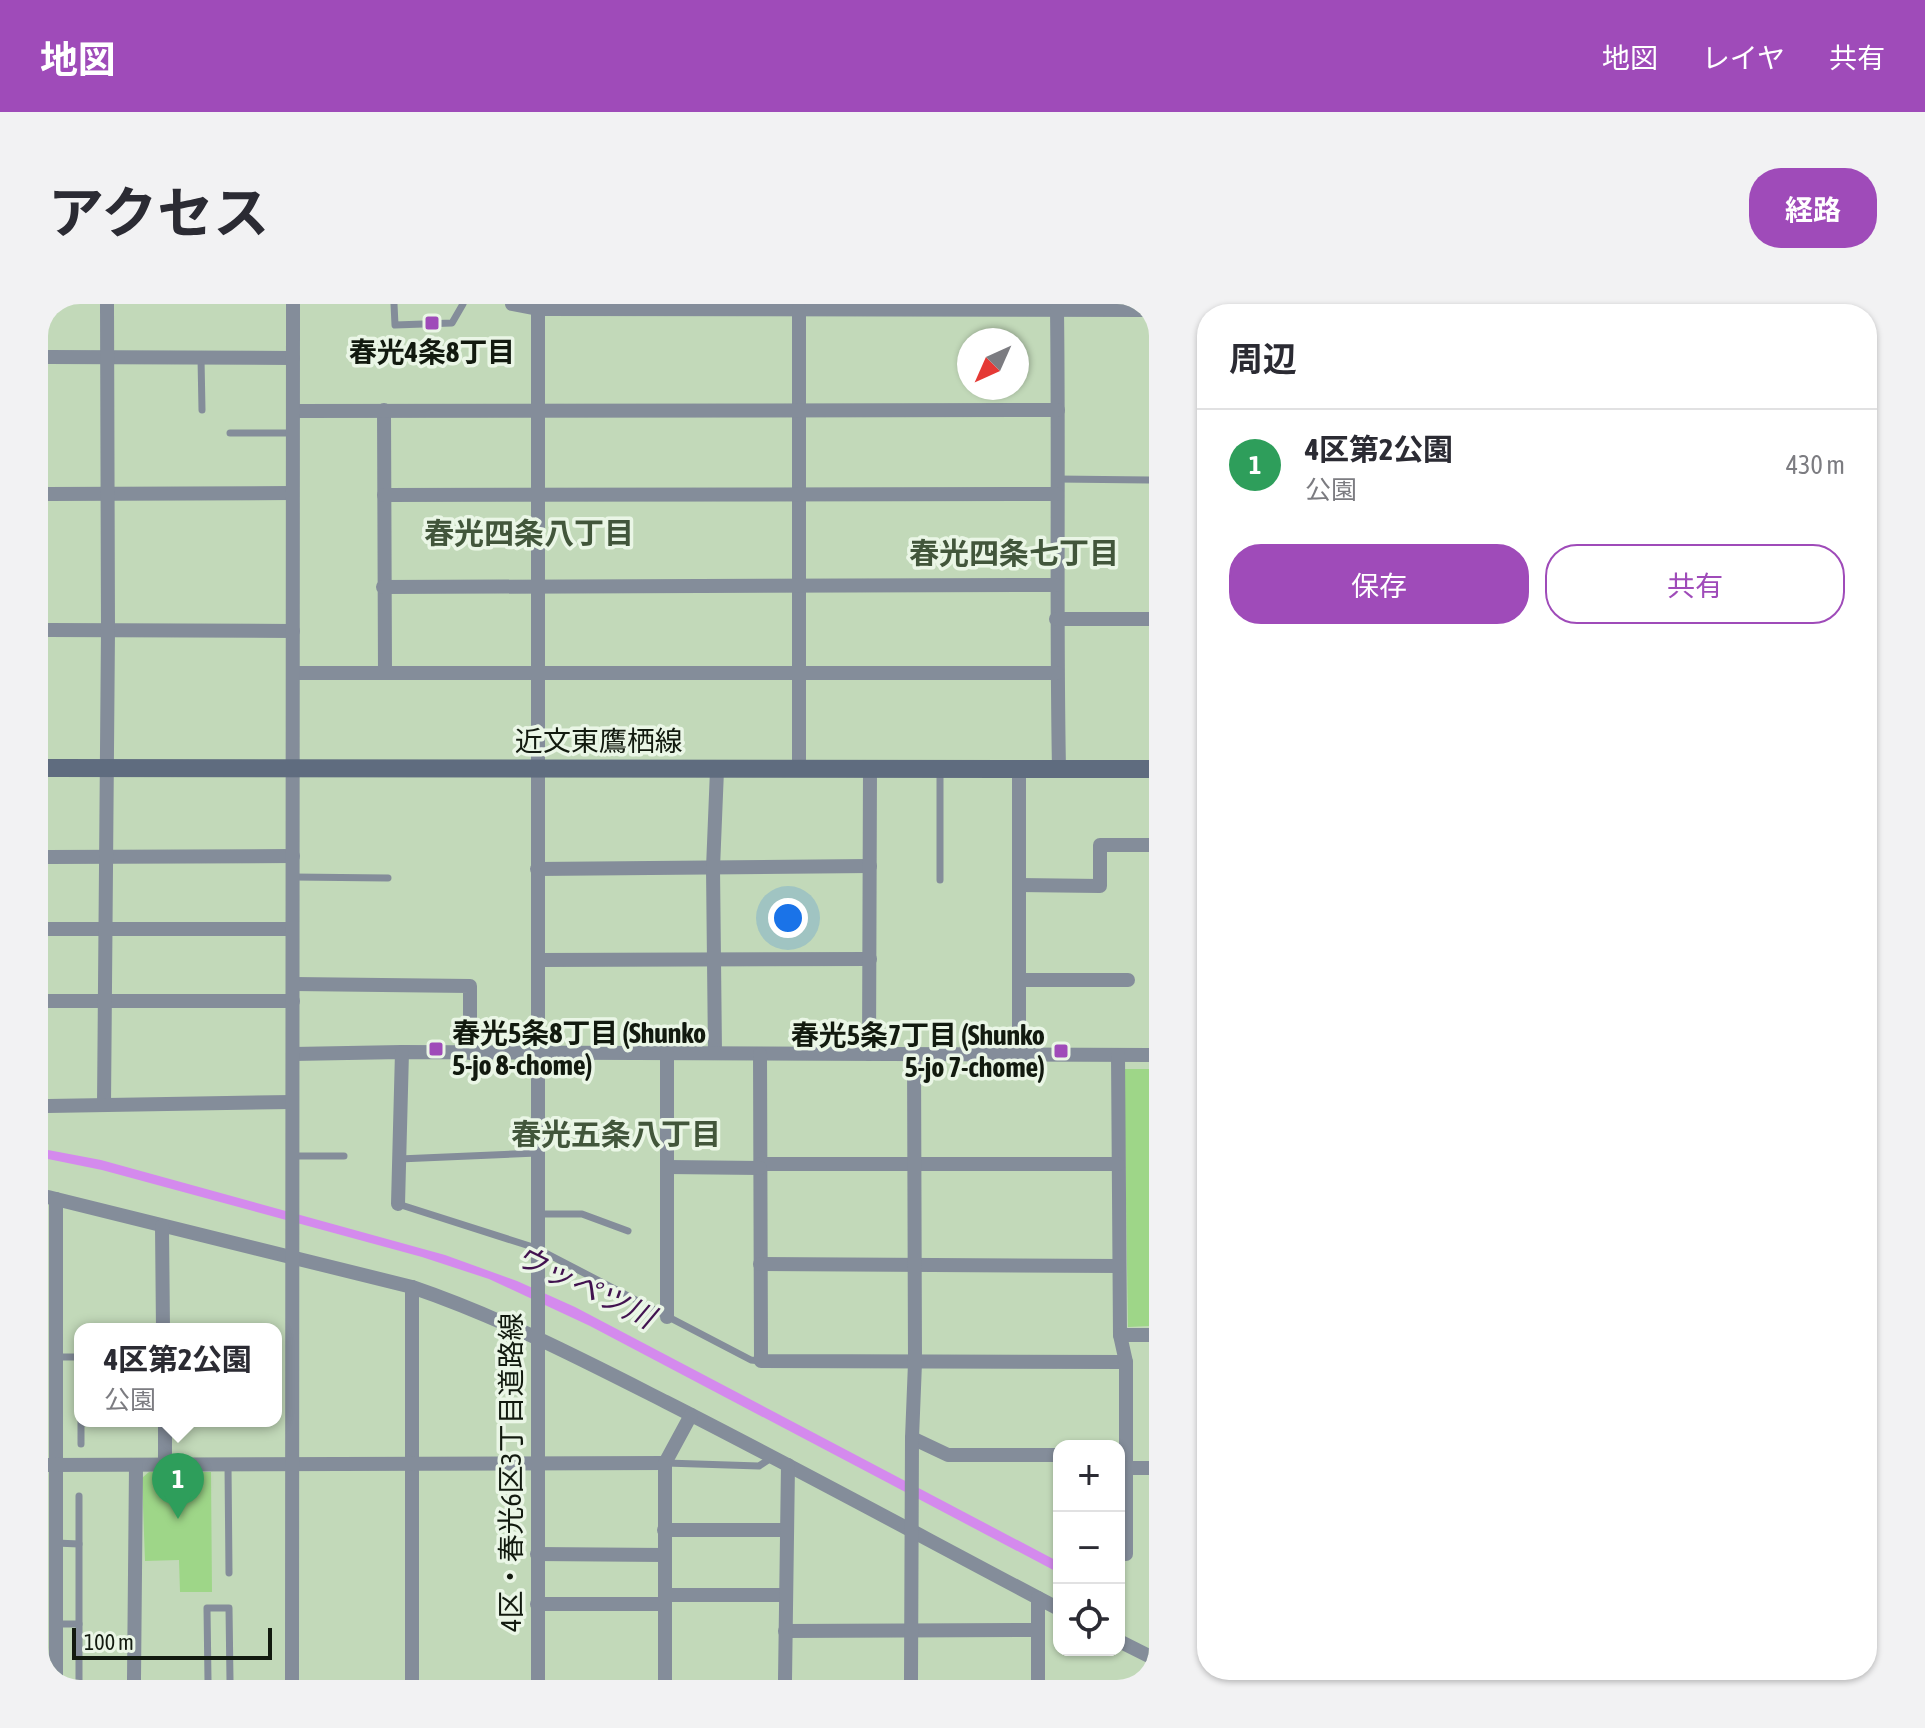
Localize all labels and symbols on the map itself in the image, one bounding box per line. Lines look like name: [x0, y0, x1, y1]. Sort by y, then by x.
marker: 春光4条8丁目: [423, 314, 441, 332]
north arrow: [957, 328, 1029, 400]
place label: 春光4条8丁目: [349, 336, 515, 368]
district label: 春光四条八丁目: [424, 516, 634, 550]
district label: 春光四条七丁目: [909, 536, 1119, 570]
street label: 近文東鷹栖線: [515, 725, 683, 757]
your location: [768, 898, 808, 938]
place label: 春光5条8丁目 (Shunko 5-jo 8-chome): [452, 1017, 706, 1081]
place label: 春光5条7丁目 (Shunko 5-jo 7-chome): [791, 1019, 1045, 1083]
marker: 春光5条8丁目 (Shunko 5-jo 8-chome): [427, 1040, 445, 1058]
marker: 春光5条7丁目 (Shunko 5-jo 7-chome): [1052, 1042, 1070, 1060]
district label: 春光五条八丁目: [511, 1117, 721, 1151]
water label: ウッペツ川: [511, 1238, 663, 1336]
street label: 4区・春光6区3丁目道路線: [495, 1312, 527, 1632]
pin: 1: [152, 1453, 204, 1519]
scale bar: [72, 1624, 272, 1660]

